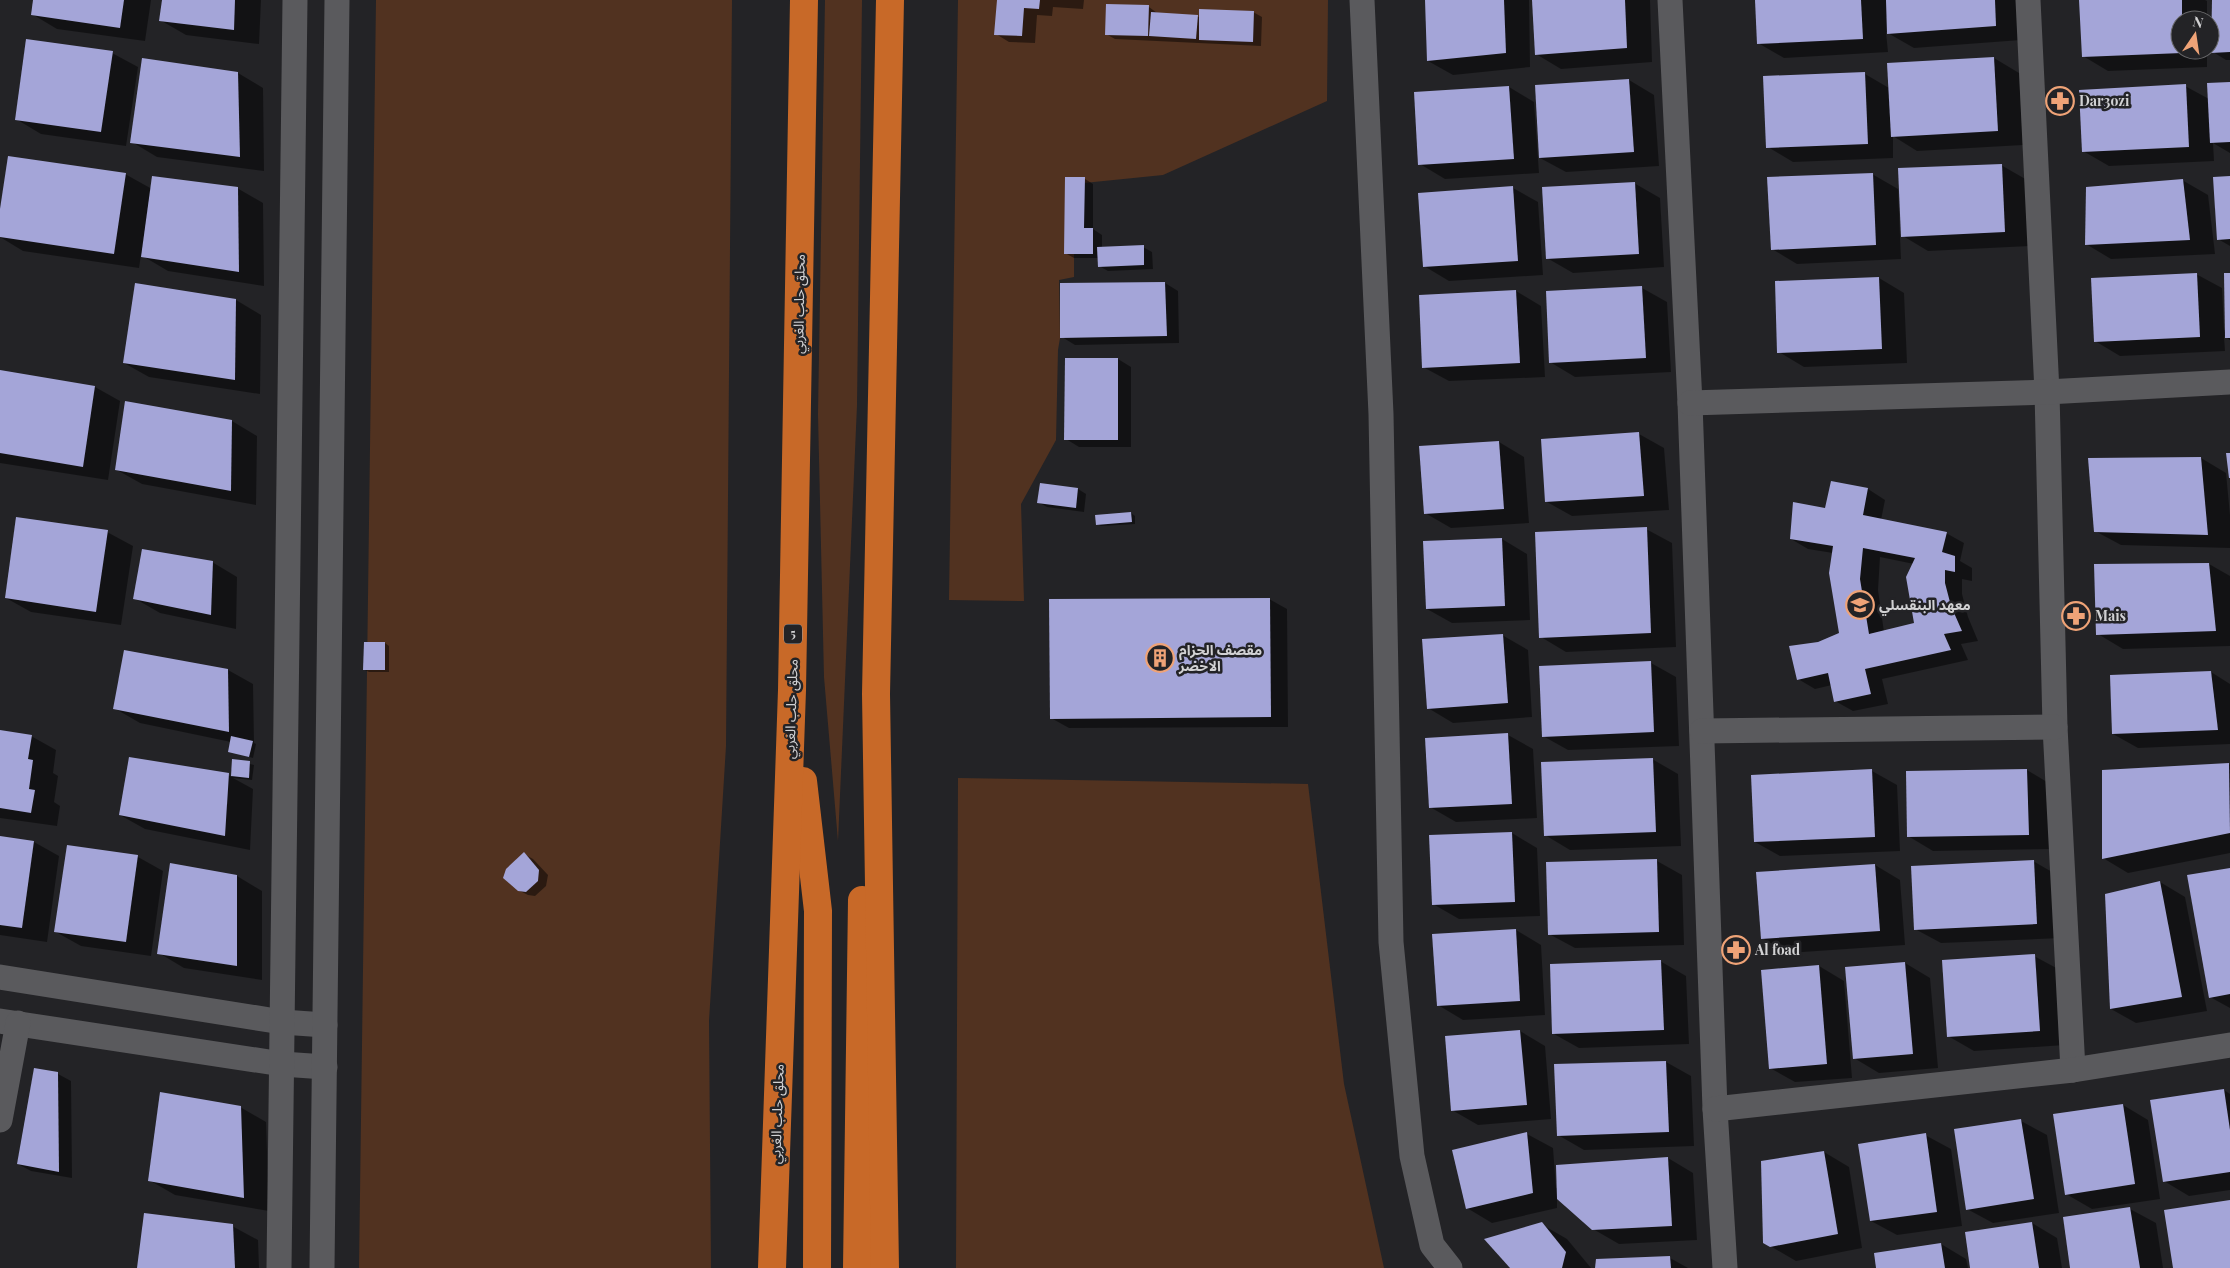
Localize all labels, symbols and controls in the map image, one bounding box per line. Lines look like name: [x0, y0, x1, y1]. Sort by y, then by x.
north arrow: [2170, 10, 2220, 60]
text: N: [2191, 11, 2205, 32]
pharmacy icon: Dar3ozi: [2045, 86, 2075, 116]
place label: Dar3ozi: [2079, 91, 2130, 110]
street label: محلق حلب الغربي: [788, 254, 811, 354]
school or university icon: معهد البنقسلي: [1845, 590, 1875, 620]
place label: معهد البنقسلي: [1879, 595, 1971, 616]
pharmacy icon: Mais: [2061, 601, 2091, 631]
place label: Mais: [2095, 606, 2126, 625]
road number: 5: [784, 624, 802, 644]
place label: مقصف الحزام الاخضر: [1178, 640, 1262, 675]
building icon: مقصف الحزام الاخضر: [1145, 643, 1175, 673]
street label: محلق حلب الغربي: [779, 659, 804, 759]
pharmacy icon: Al foad: [1721, 935, 1751, 965]
place label: Al foad: [1754, 940, 1801, 959]
street label: محلق حلب الغربي: [765, 1064, 790, 1164]

